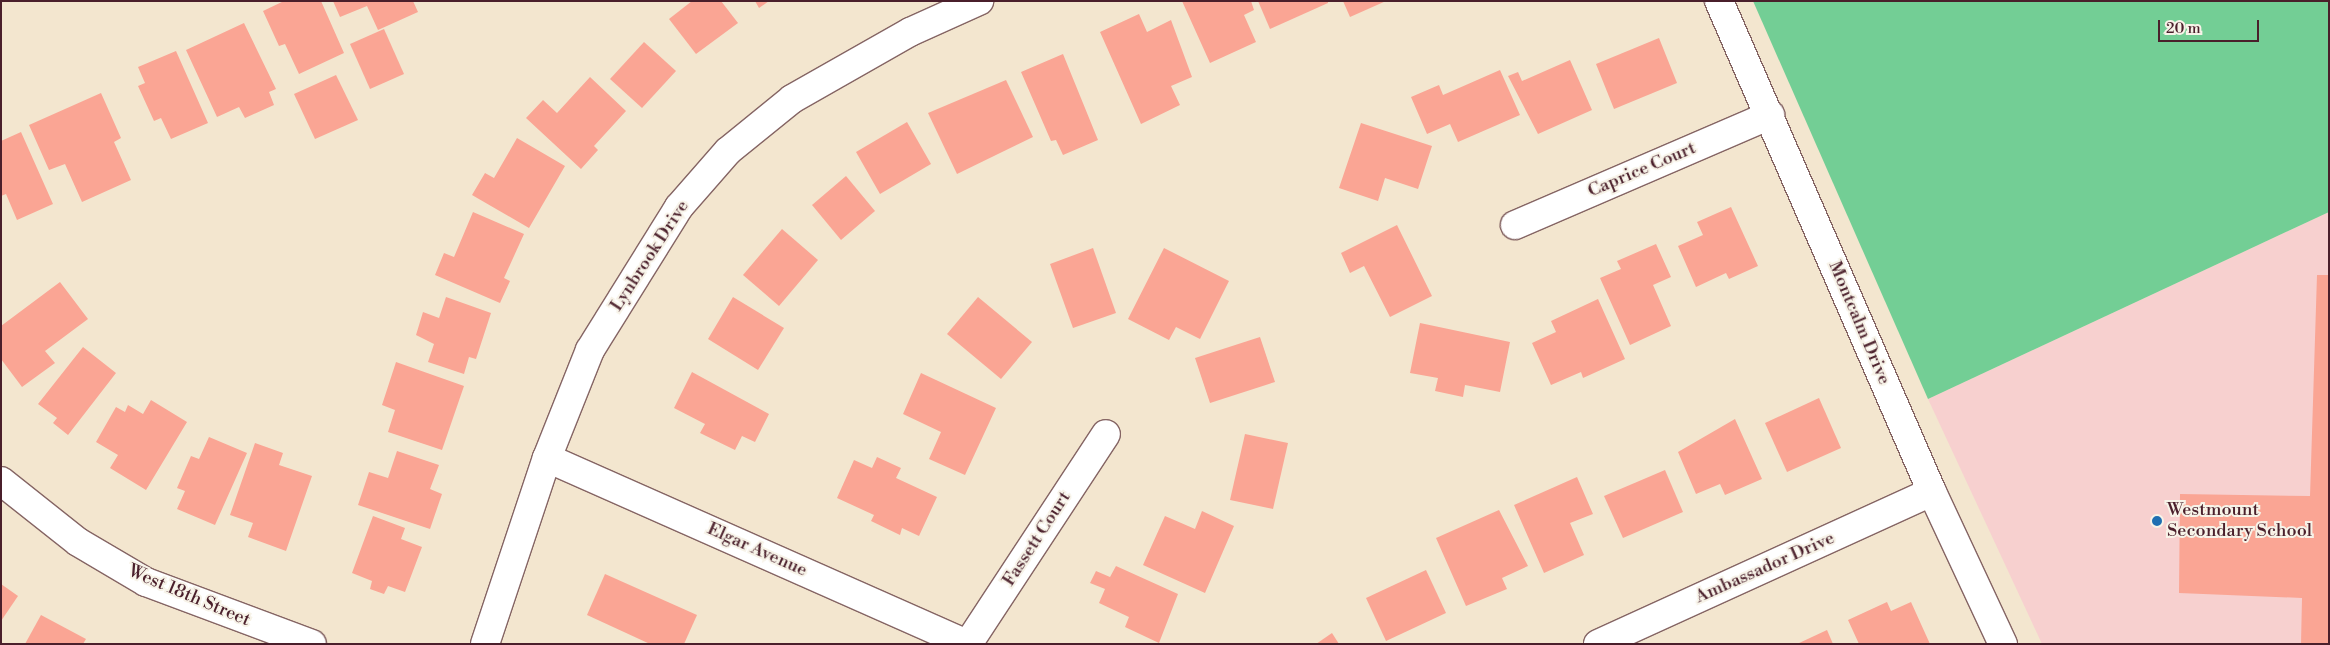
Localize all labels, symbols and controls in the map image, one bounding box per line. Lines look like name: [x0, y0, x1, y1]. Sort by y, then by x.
scale bar: [2160, 10, 2261, 42]
text: 20 m: [2166, 19, 2201, 38]
street label: Caprice Court: [1585, 138, 1699, 202]
street label: Lynbrook Drive: [606, 196, 694, 316]
street label: Montcalm Drive: [1823, 258, 1895, 388]
street label: Fassett Court: [998, 488, 1076, 590]
place label: Westmount Secondary School: [2167, 500, 2312, 542]
marker: Westmount Secondary School: [2151, 515, 2163, 527]
street label: Elgar Avenue: [704, 518, 810, 582]
street label: Ambassador Drive: [1692, 528, 1838, 608]
street label: West 18th Street: [125, 561, 253, 631]

